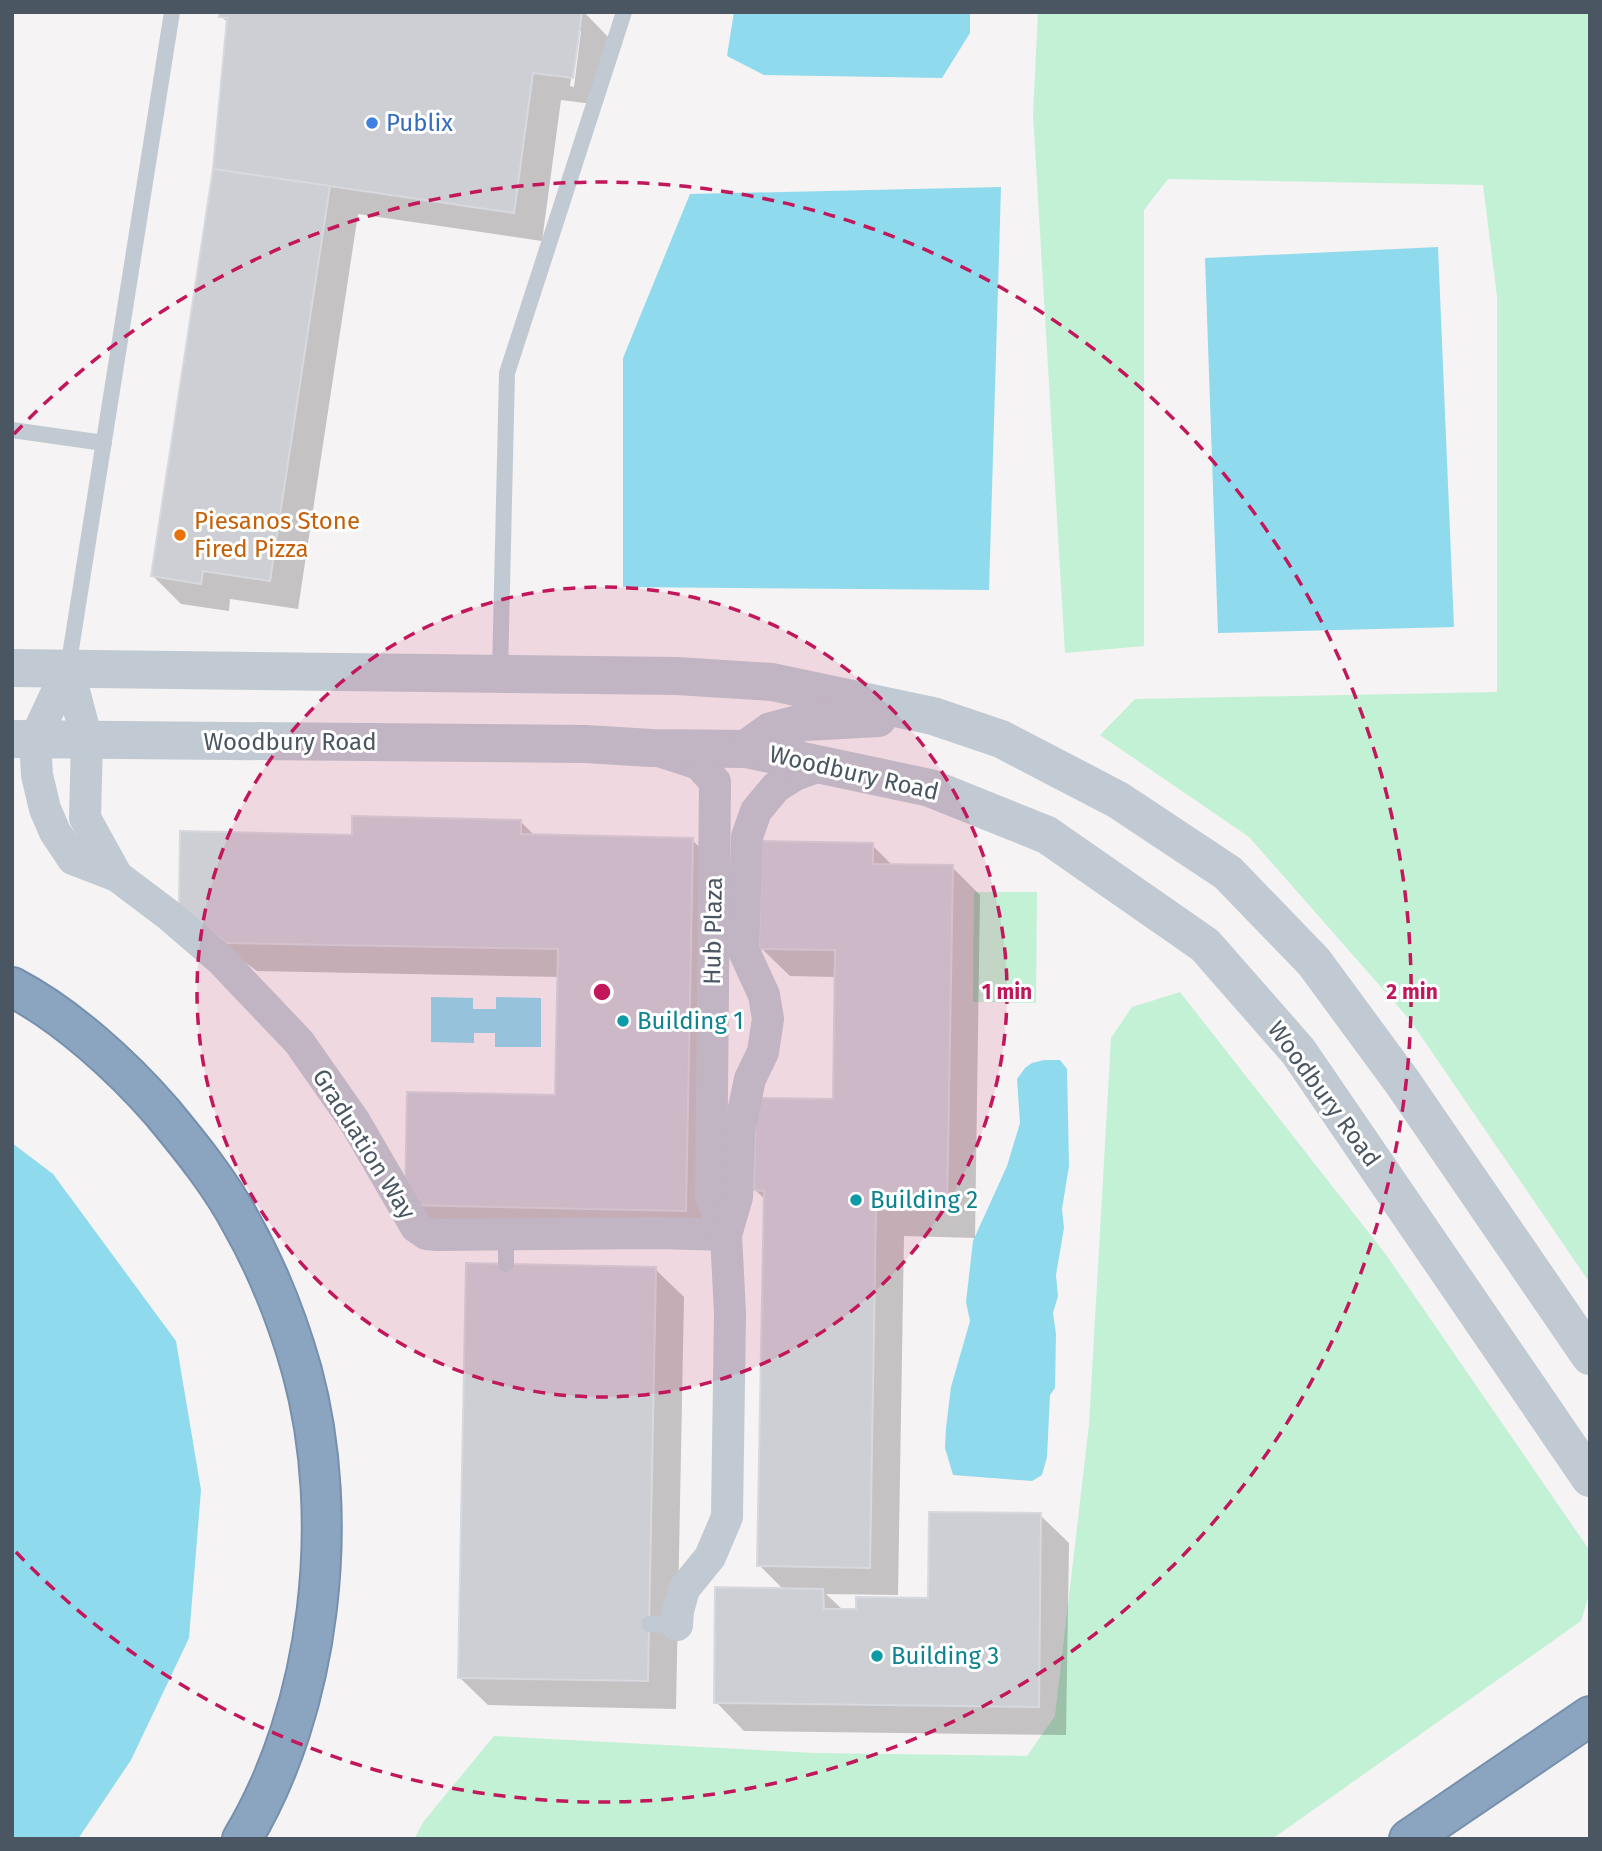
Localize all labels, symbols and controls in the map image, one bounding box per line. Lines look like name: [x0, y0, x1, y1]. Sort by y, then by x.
place label: Publix: [386, 109, 453, 137]
marker: Publix: [364, 115, 380, 131]
place label: Piesanos Stone Fired Pizza: [194, 507, 360, 563]
marker: Piesanos Stone Fired Pizza: [172, 527, 188, 543]
street label: Woodbury Road: [204, 728, 376, 756]
street label: Woodbury Road: [767, 740, 941, 806]
street label: Hub Plaza: [698, 877, 728, 985]
text: 1 min: [982, 979, 1032, 1005]
text: 2 min: [1386, 979, 1438, 1005]
centre of rings: [590, 980, 614, 1004]
place label: Building 1: [637, 1007, 744, 1035]
marker: Building 1: [615, 1013, 631, 1029]
street label: Woodbury Road: [1262, 1016, 1386, 1172]
street label: Graduation Way: [307, 1064, 421, 1224]
place label: Building 2: [870, 1186, 978, 1214]
marker: Building 2: [848, 1192, 864, 1208]
place label: Building 3: [891, 1642, 999, 1670]
marker: Building 3: [869, 1648, 885, 1664]

